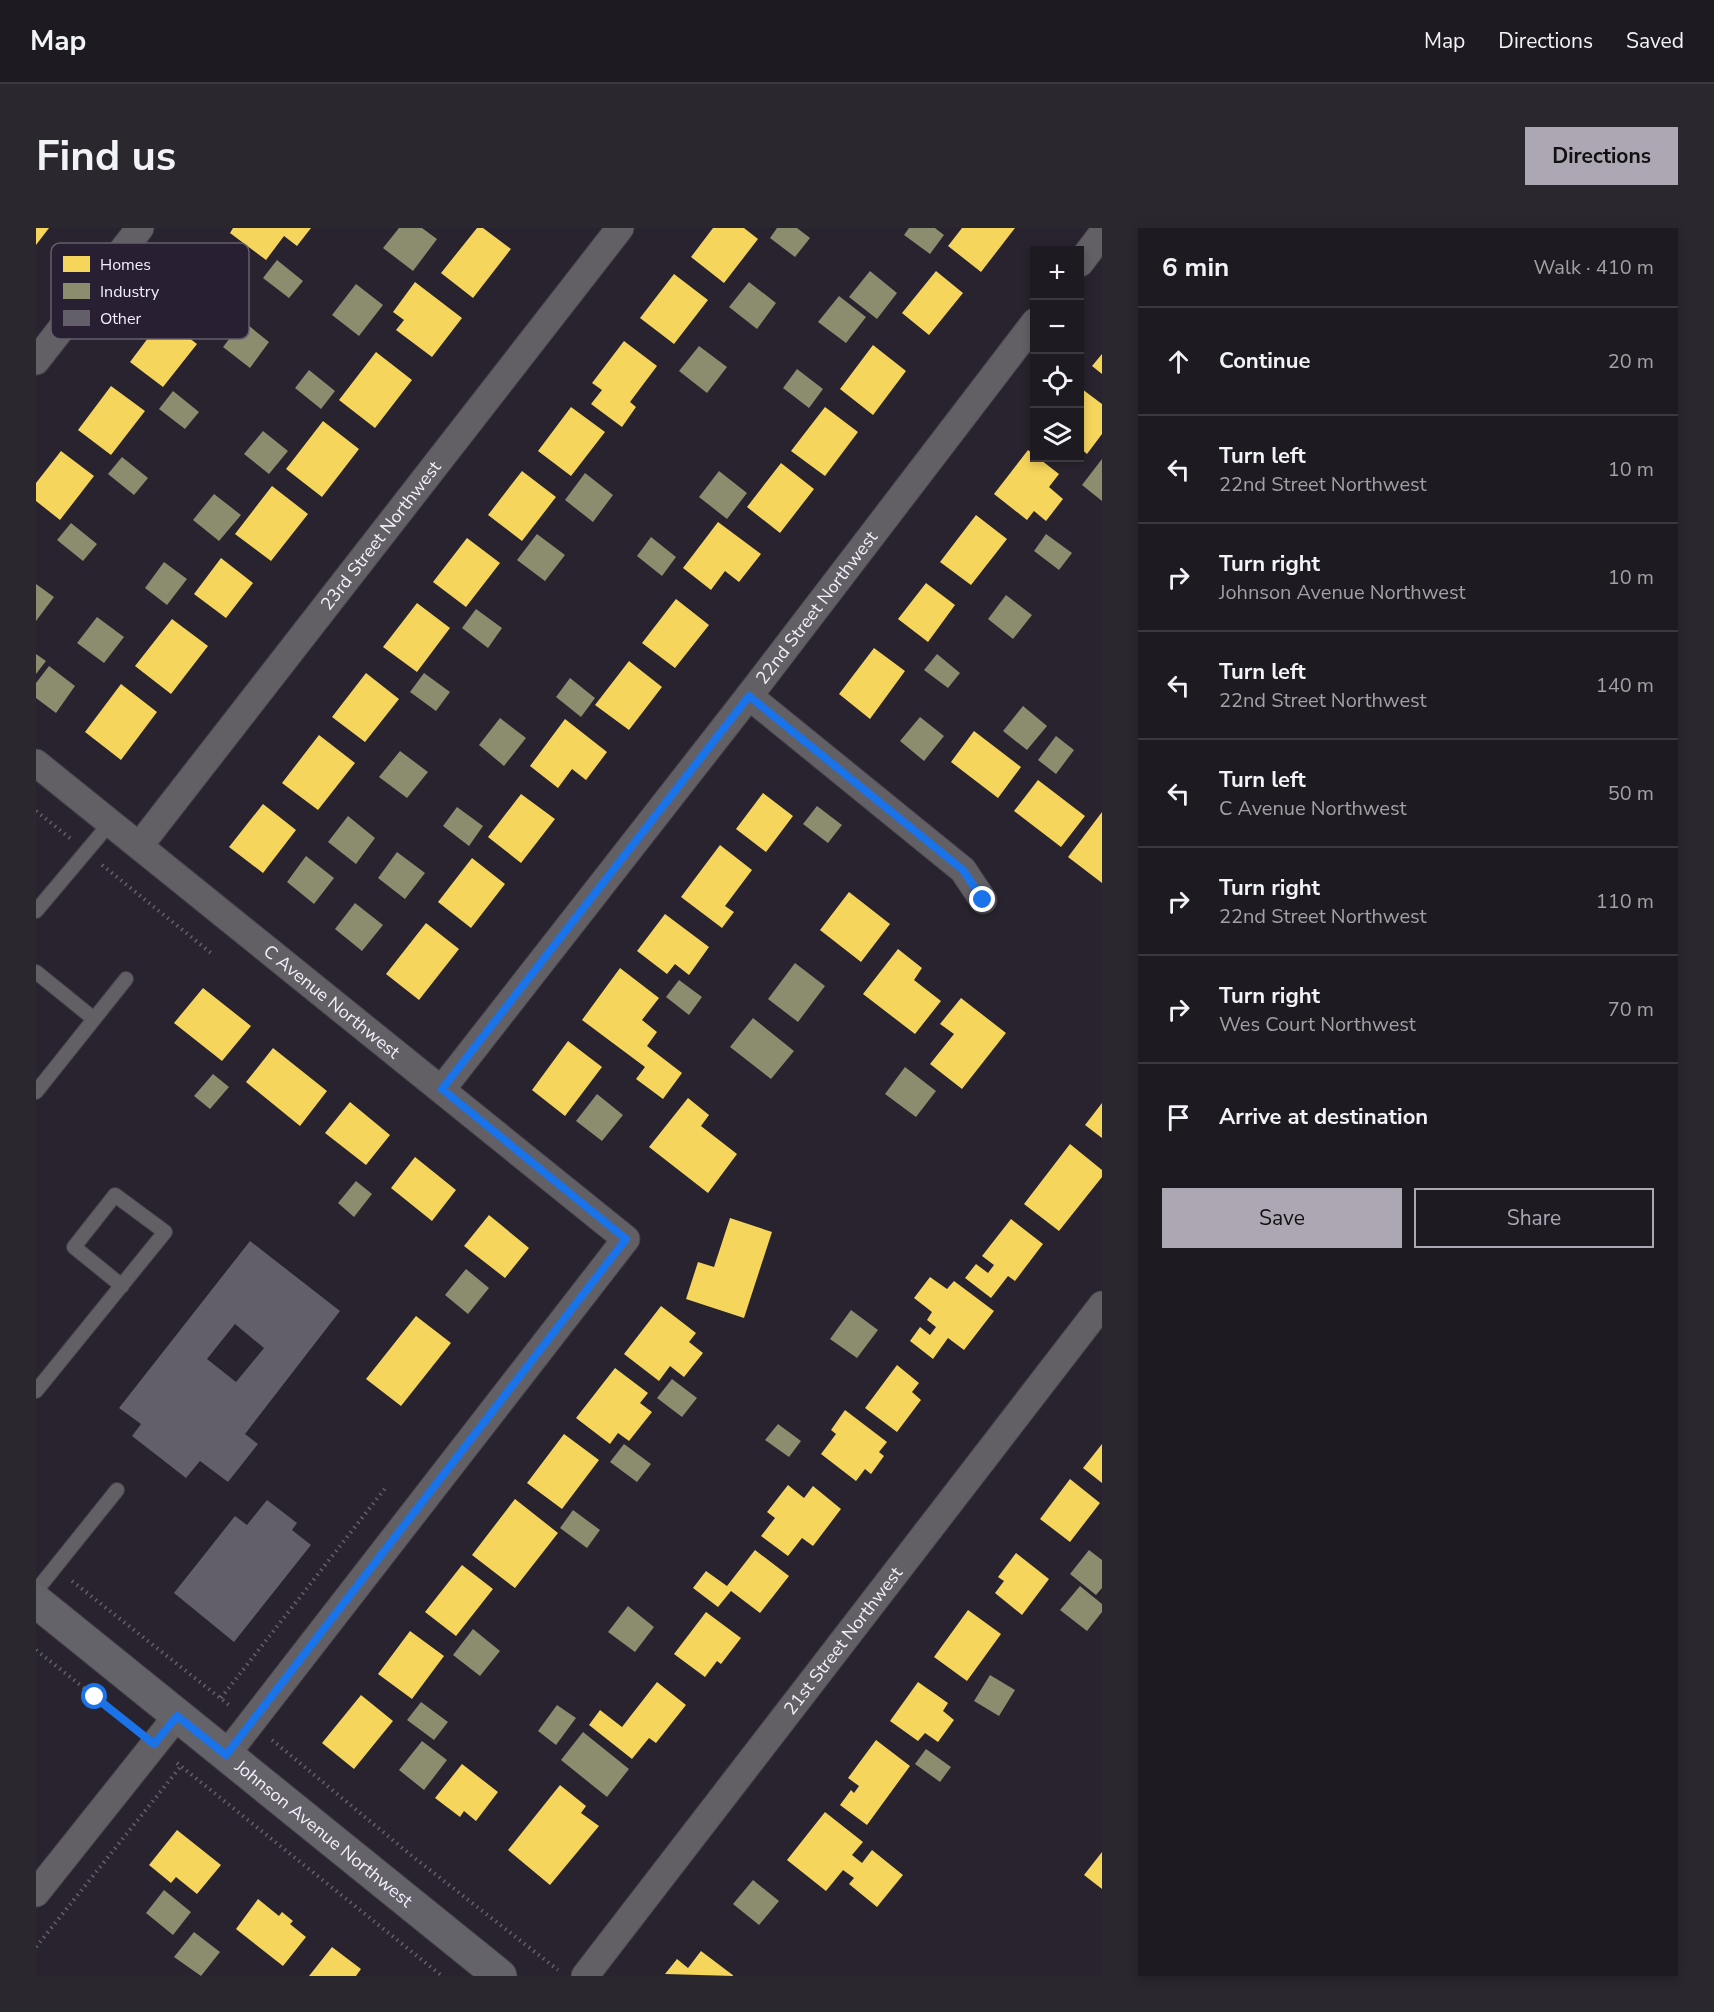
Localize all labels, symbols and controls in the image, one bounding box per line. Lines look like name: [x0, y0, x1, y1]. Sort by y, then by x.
text: Map: [30, 22, 86, 60]
text: Map: [1424, 27, 1465, 55]
text: Directions: [1498, 27, 1593, 55]
text: Saved: [1626, 27, 1684, 55]
button: Directions: [1525, 127, 1678, 185]
text: Find us: [36, 128, 176, 185]
legend: [51, 243, 249, 339]
map controls: [1030, 246, 1084, 462]
button: +: [1030, 246, 1084, 300]
text: 6 min: [1162, 250, 1229, 285]
text: Homes: [100, 254, 151, 276]
text: Walk · 410 m: [1534, 254, 1654, 281]
text: Industry: [100, 281, 160, 303]
button: −: [1030, 300, 1084, 354]
text: Other: [100, 308, 141, 330]
icon: ahead: [1162, 345, 1195, 378]
text: Continue: [1219, 346, 1310, 376]
text: 20 m: [1608, 348, 1654, 375]
button: locate: [1030, 354, 1084, 408]
button: layers: [1030, 408, 1084, 462]
text: Turn left: [1219, 441, 1306, 471]
icon: left: [1162, 453, 1195, 486]
street label: 23rd Street Northwest: [315, 455, 447, 615]
text: 10 m: [1608, 456, 1654, 483]
text: 22nd Street Northwest: [1219, 471, 1427, 498]
street label: 22nd Street Northwest: [750, 525, 883, 689]
text: Turn right: [1219, 549, 1320, 579]
icon: right: [1162, 561, 1195, 594]
text: 10 m: [1608, 564, 1654, 591]
text: Johnson Avenue Northwest: [1219, 579, 1465, 606]
text: Turn left: [1219, 657, 1306, 687]
icon: left: [1162, 669, 1195, 702]
text: 140 m: [1596, 672, 1654, 699]
text: 22nd Street Northwest: [1219, 687, 1427, 714]
text: Turn left: [1219, 765, 1306, 795]
icon: left: [1162, 777, 1195, 810]
text: 50 m: [1608, 780, 1654, 807]
text: C Avenue Northwest: [1219, 795, 1407, 822]
text: Turn right: [1219, 873, 1320, 903]
icon: right: [1162, 885, 1195, 918]
route end: [969, 886, 995, 912]
text: 110 m: [1596, 888, 1654, 915]
text: 22nd Street Northwest: [1219, 903, 1427, 930]
street label: C Avenue Northwest: [258, 939, 406, 1064]
text: Turn right: [1219, 981, 1320, 1011]
icon: right: [1162, 993, 1195, 1026]
text: 70 m: [1608, 996, 1654, 1023]
text: Wes Court Northwest: [1219, 1011, 1416, 1038]
icon: arrive: [1162, 1101, 1195, 1134]
text: Arrive at destination: [1219, 1102, 1428, 1132]
button: Save: [1162, 1188, 1402, 1248]
button: Share: [1414, 1188, 1654, 1248]
street label: 21st Street Northwest: [778, 1561, 908, 1720]
route start: [81, 1683, 107, 1709]
street label: Johnson Avenue Northwest: [229, 1754, 418, 1913]

